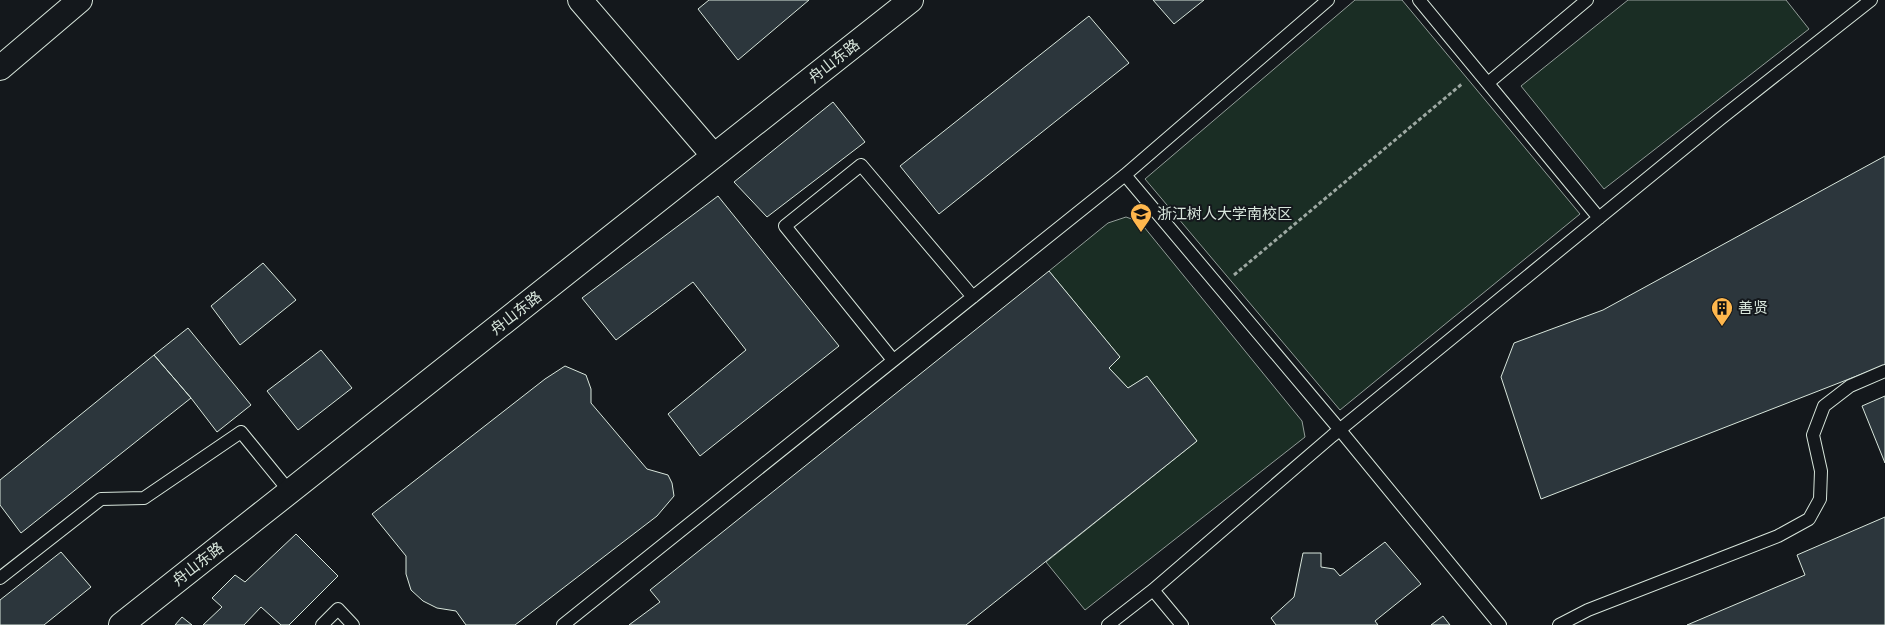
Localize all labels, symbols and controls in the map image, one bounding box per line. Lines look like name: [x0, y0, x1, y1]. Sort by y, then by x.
street label: 舟山东路: [805, 35, 863, 87]
school or university icon: 浙江树人大学南校区: [1129, 202, 1153, 233]
place label: 浙江树人大学南校区: [1157, 205, 1292, 223]
street label: 舟山东路: [487, 287, 545, 339]
building icon: 善贤: [1710, 296, 1734, 327]
place label: 善贤: [1738, 299, 1768, 317]
street label: 舟山东路: [169, 538, 227, 590]

